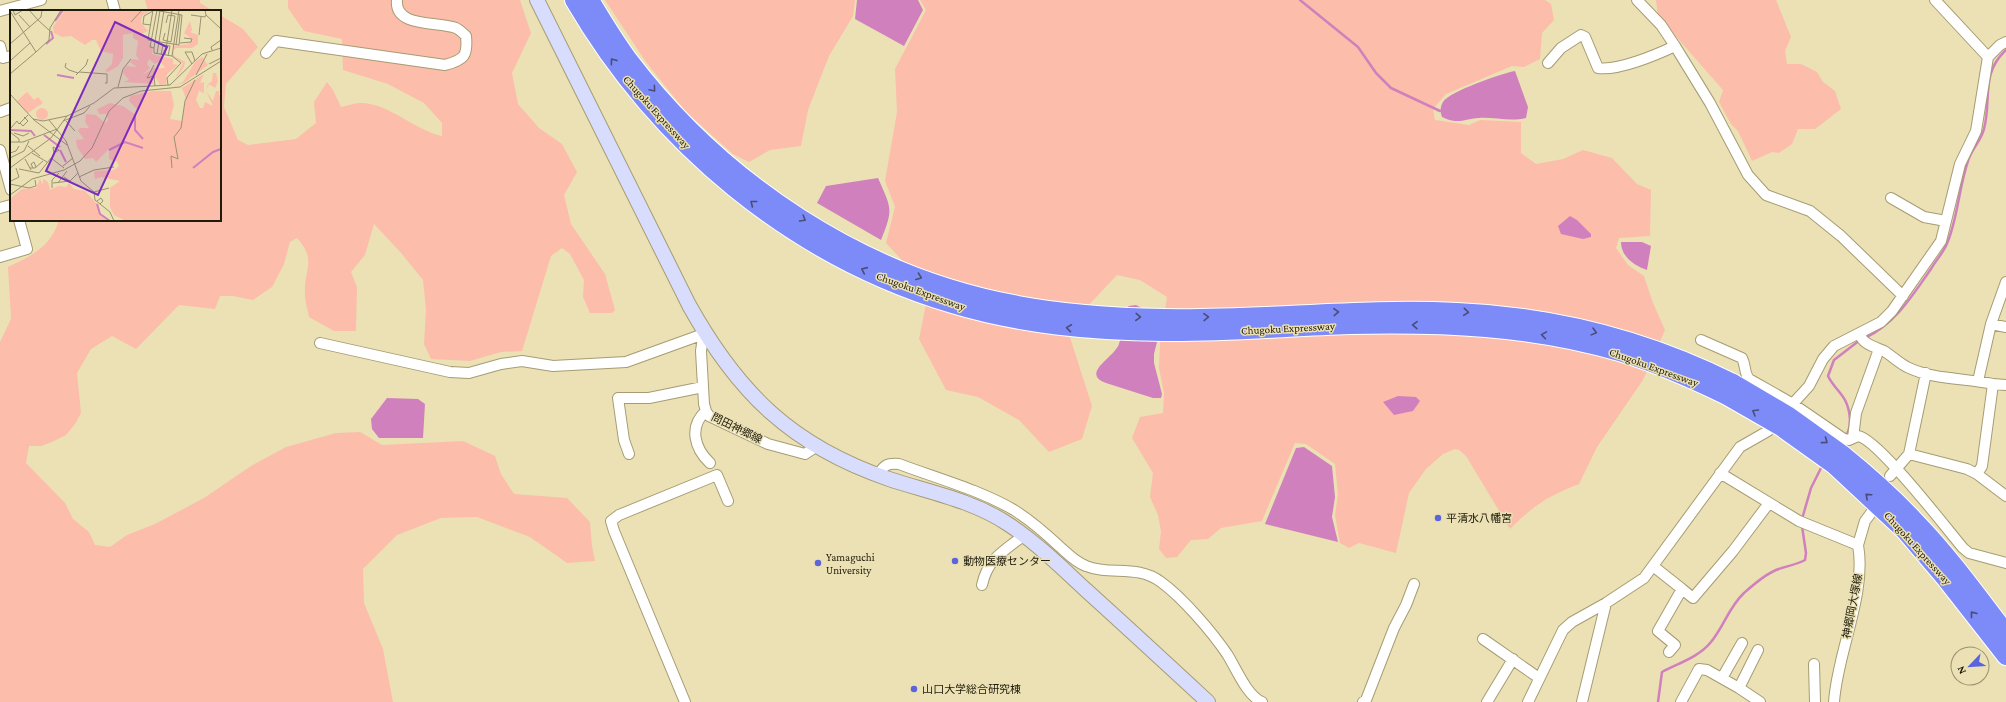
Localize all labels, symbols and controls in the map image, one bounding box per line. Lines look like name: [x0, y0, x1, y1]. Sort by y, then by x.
inset map: [10, 10, 221, 221]
one-way arrow: [610, 58, 618, 65]
street label: Chugoku Expressway: [620, 73, 694, 152]
one-way arrow: [648, 84, 655, 92]
one-way arrow: [750, 201, 757, 208]
one-way arrow: [799, 215, 806, 222]
one-way arrow: [861, 267, 868, 275]
street label: Chugoku Expressway: [874, 269, 968, 314]
one-way arrow: [916, 273, 923, 281]
one-way arrow: [1333, 308, 1339, 317]
one-way arrow: [1463, 308, 1469, 317]
one-way arrow: [1135, 313, 1141, 322]
one-way arrow: [1203, 313, 1209, 321]
street label: Chugoku Expressway: [1241, 320, 1336, 337]
one-way arrow: [1412, 321, 1418, 329]
one-way arrow: [1066, 324, 1072, 333]
one-way arrow: [1591, 327, 1598, 335]
one-way arrow: [1541, 331, 1547, 340]
street label: Chugoku Expressway: [1607, 345, 1701, 390]
one-way arrow: [1752, 410, 1759, 417]
street label: 問田神郷線: [710, 411, 764, 445]
one-way arrow: [1821, 436, 1828, 444]
one-way arrow: [1866, 494, 1873, 501]
street label: Chugoku Expressway: [1881, 509, 1955, 588]
place label: 平清水八幡宮: [1446, 512, 1512, 524]
marker: 平清水八幡宮: [1433, 513, 1443, 523]
place label: Yamaguchi University: [826, 551, 875, 577]
place label: 動物医療センター: [963, 555, 1051, 567]
marker: 動物医療センター: [950, 556, 960, 566]
marker: Yamaguchi University: [813, 558, 823, 568]
street label: 神郷岡大塚線: [1840, 572, 1864, 640]
one-way arrow: [1971, 611, 1978, 618]
north arrow: [1950, 646, 1990, 686]
text: N: [1954, 664, 1968, 676]
place label: 山口大学総合研究棟: [922, 683, 1021, 695]
marker: 山口大学総合研究棟: [909, 684, 919, 694]

